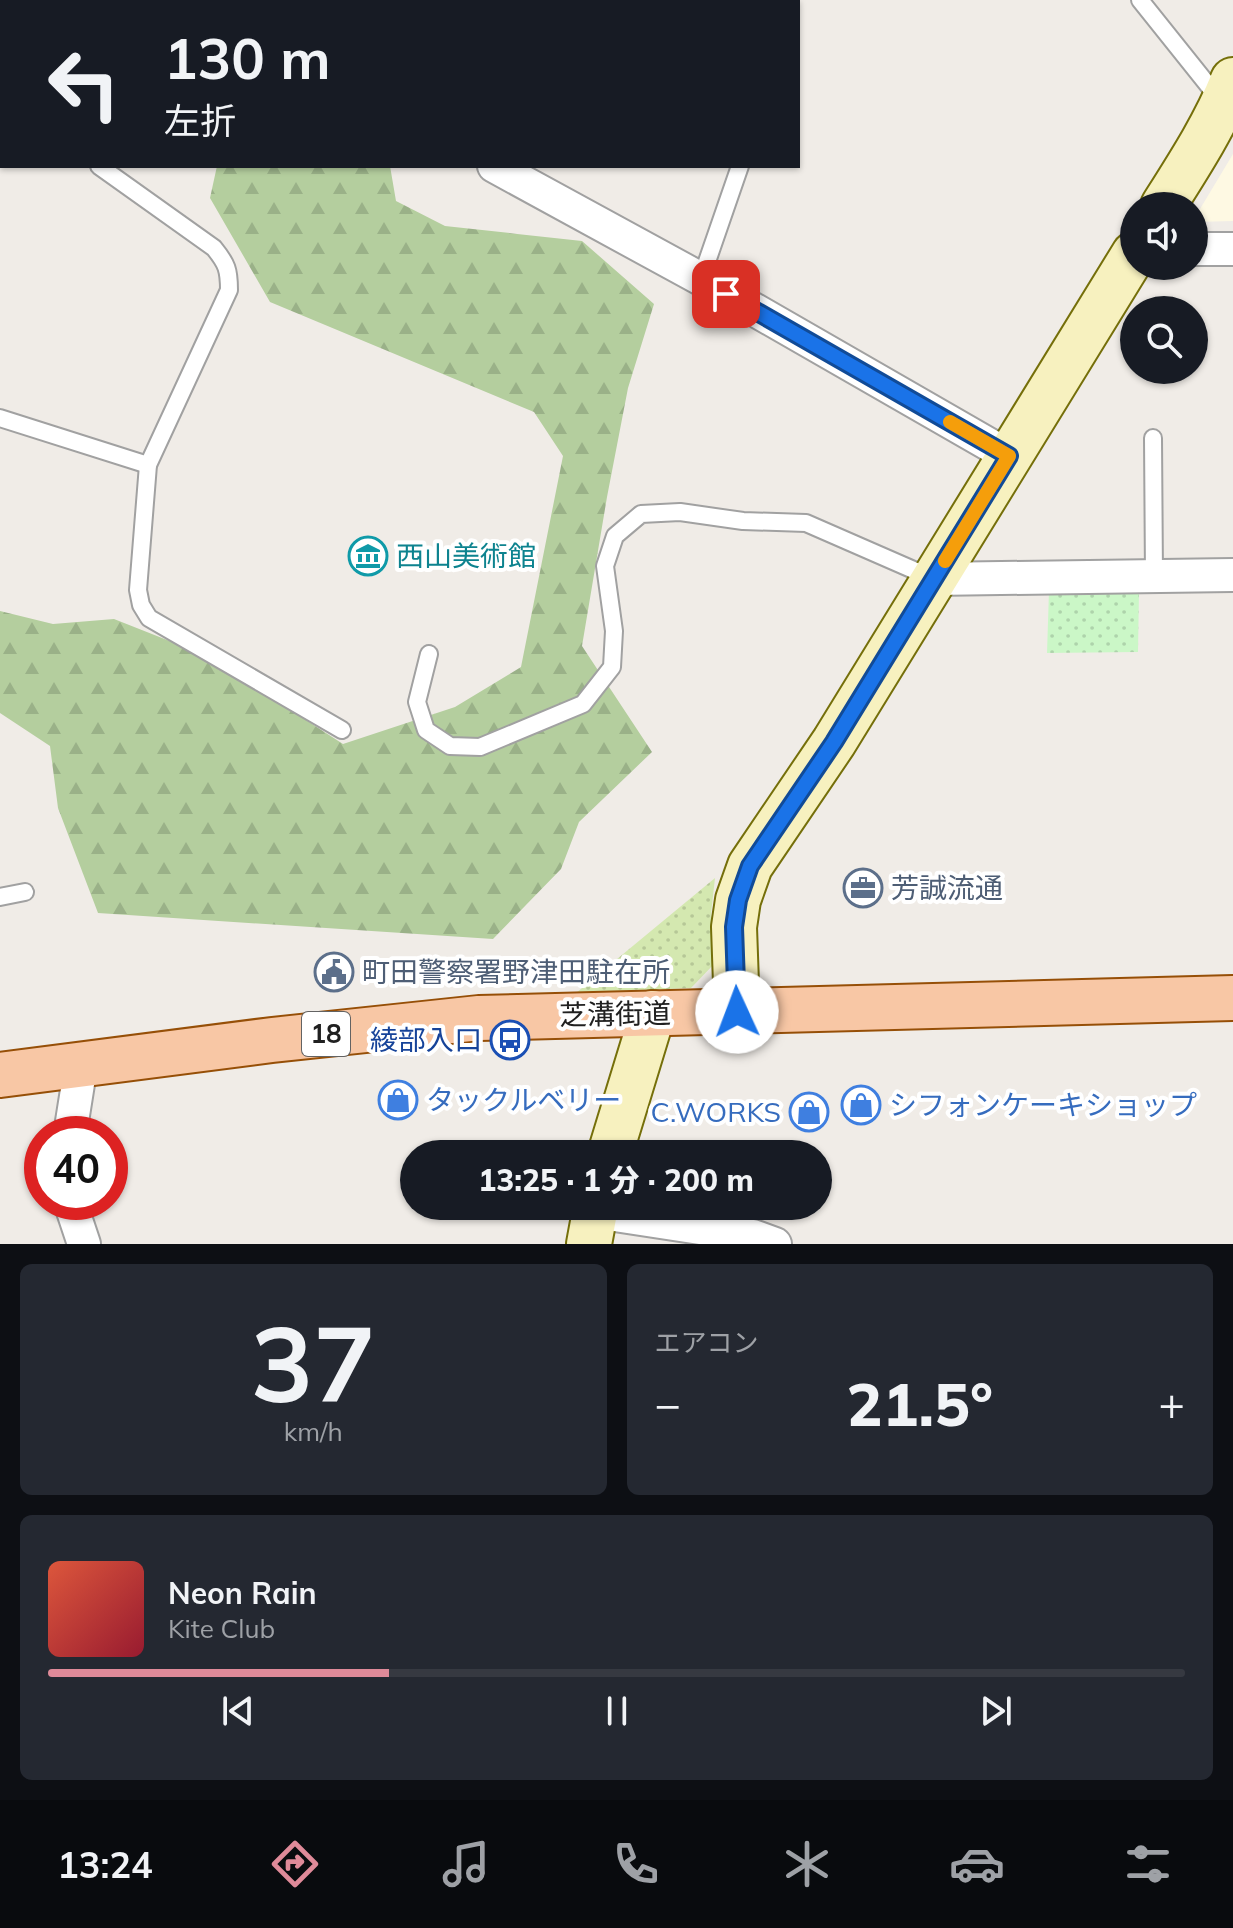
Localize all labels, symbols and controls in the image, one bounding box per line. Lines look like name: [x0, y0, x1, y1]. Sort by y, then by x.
text: 130 m: [164, 23, 331, 93]
icon: left: [32, 32, 136, 136]
text: 左折: [164, 98, 236, 143]
map controls: [1120, 192, 1208, 384]
button: sound: [1120, 192, 1208, 280]
pin: [692, 260, 760, 328]
icon: arrive: [704, 272, 748, 316]
button: search: [1120, 296, 1208, 384]
museum icon: 西山美術館: [347, 535, 389, 577]
place label: 西山美術館: [396, 538, 536, 573]
office icon: 芳誠流通: [842, 867, 884, 909]
place label: 芳誠流通: [891, 870, 1003, 905]
public building icon: 町田警察署野津田駐在所: [313, 951, 355, 993]
place label: 町田警察署野津田駐在所: [362, 954, 670, 989]
position arrow: [695, 970, 779, 1054]
street label: 芝溝街道: [559, 995, 671, 1032]
road number: 18: [302, 1012, 350, 1056]
bus stop icon: 綾部入口: [489, 1019, 531, 1061]
place label: 綾部入口: [370, 1022, 482, 1057]
shop icon: タックルベリー: [377, 1079, 419, 1121]
place label: タックルベリー: [426, 1082, 621, 1117]
shop icon: シフォンケーキショップ: [840, 1084, 882, 1126]
place label: シフォンケーキショップ: [889, 1087, 1197, 1122]
shop icon: C.WORKS: [788, 1091, 830, 1133]
place label: C.WORKS: [651, 1094, 781, 1129]
speed limit sign: 40: [24, 1116, 128, 1220]
text: 13:25 · 1 分 · 200 m: [478, 1161, 754, 1199]
text: 37: [251, 1297, 376, 1428]
text: エアコン: [655, 1326, 759, 1359]
text: 21.5°: [846, 1366, 993, 1441]
text: −: [655, 1376, 681, 1431]
text: +: [1159, 1376, 1185, 1431]
text: km/h: [284, 1415, 343, 1448]
text: Neon Rain: [168, 1574, 317, 1612]
text: Kite Club: [168, 1612, 275, 1645]
icon: previous: [216, 1689, 260, 1733]
icon: pause: [595, 1689, 639, 1733]
icon: next: [974, 1689, 1018, 1733]
icon: directions: [267, 1836, 323, 1892]
icon: music: [438, 1836, 494, 1892]
icon: phone: [608, 1836, 664, 1892]
icon: climate: [779, 1836, 835, 1892]
icon: car: [949, 1836, 1005, 1892]
icon: filters: [1120, 1836, 1176, 1892]
text: 13:24: [57, 1842, 153, 1887]

